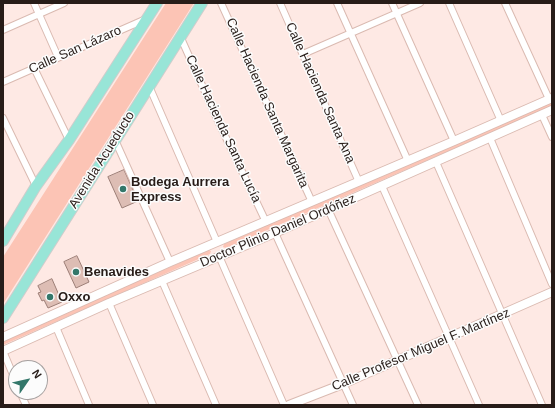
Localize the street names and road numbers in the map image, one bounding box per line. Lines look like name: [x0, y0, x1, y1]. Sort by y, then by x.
street label: Calle Hacienda Santa Margarita: [222, 16, 312, 190]
street label: Calle Hacienda Santa Ana: [282, 20, 358, 166]
street label: Calle San Lázaro: [26, 23, 124, 77]
street label: Calle Hacienda Santa Lucía: [182, 53, 264, 205]
street label: Avenida Acueducto: [66, 108, 138, 212]
street label: Doctor Plinio Daniel Ordóñez: [198, 191, 358, 271]
street label: Calle Profesor Miguel F. Martínez: [330, 305, 512, 395]

